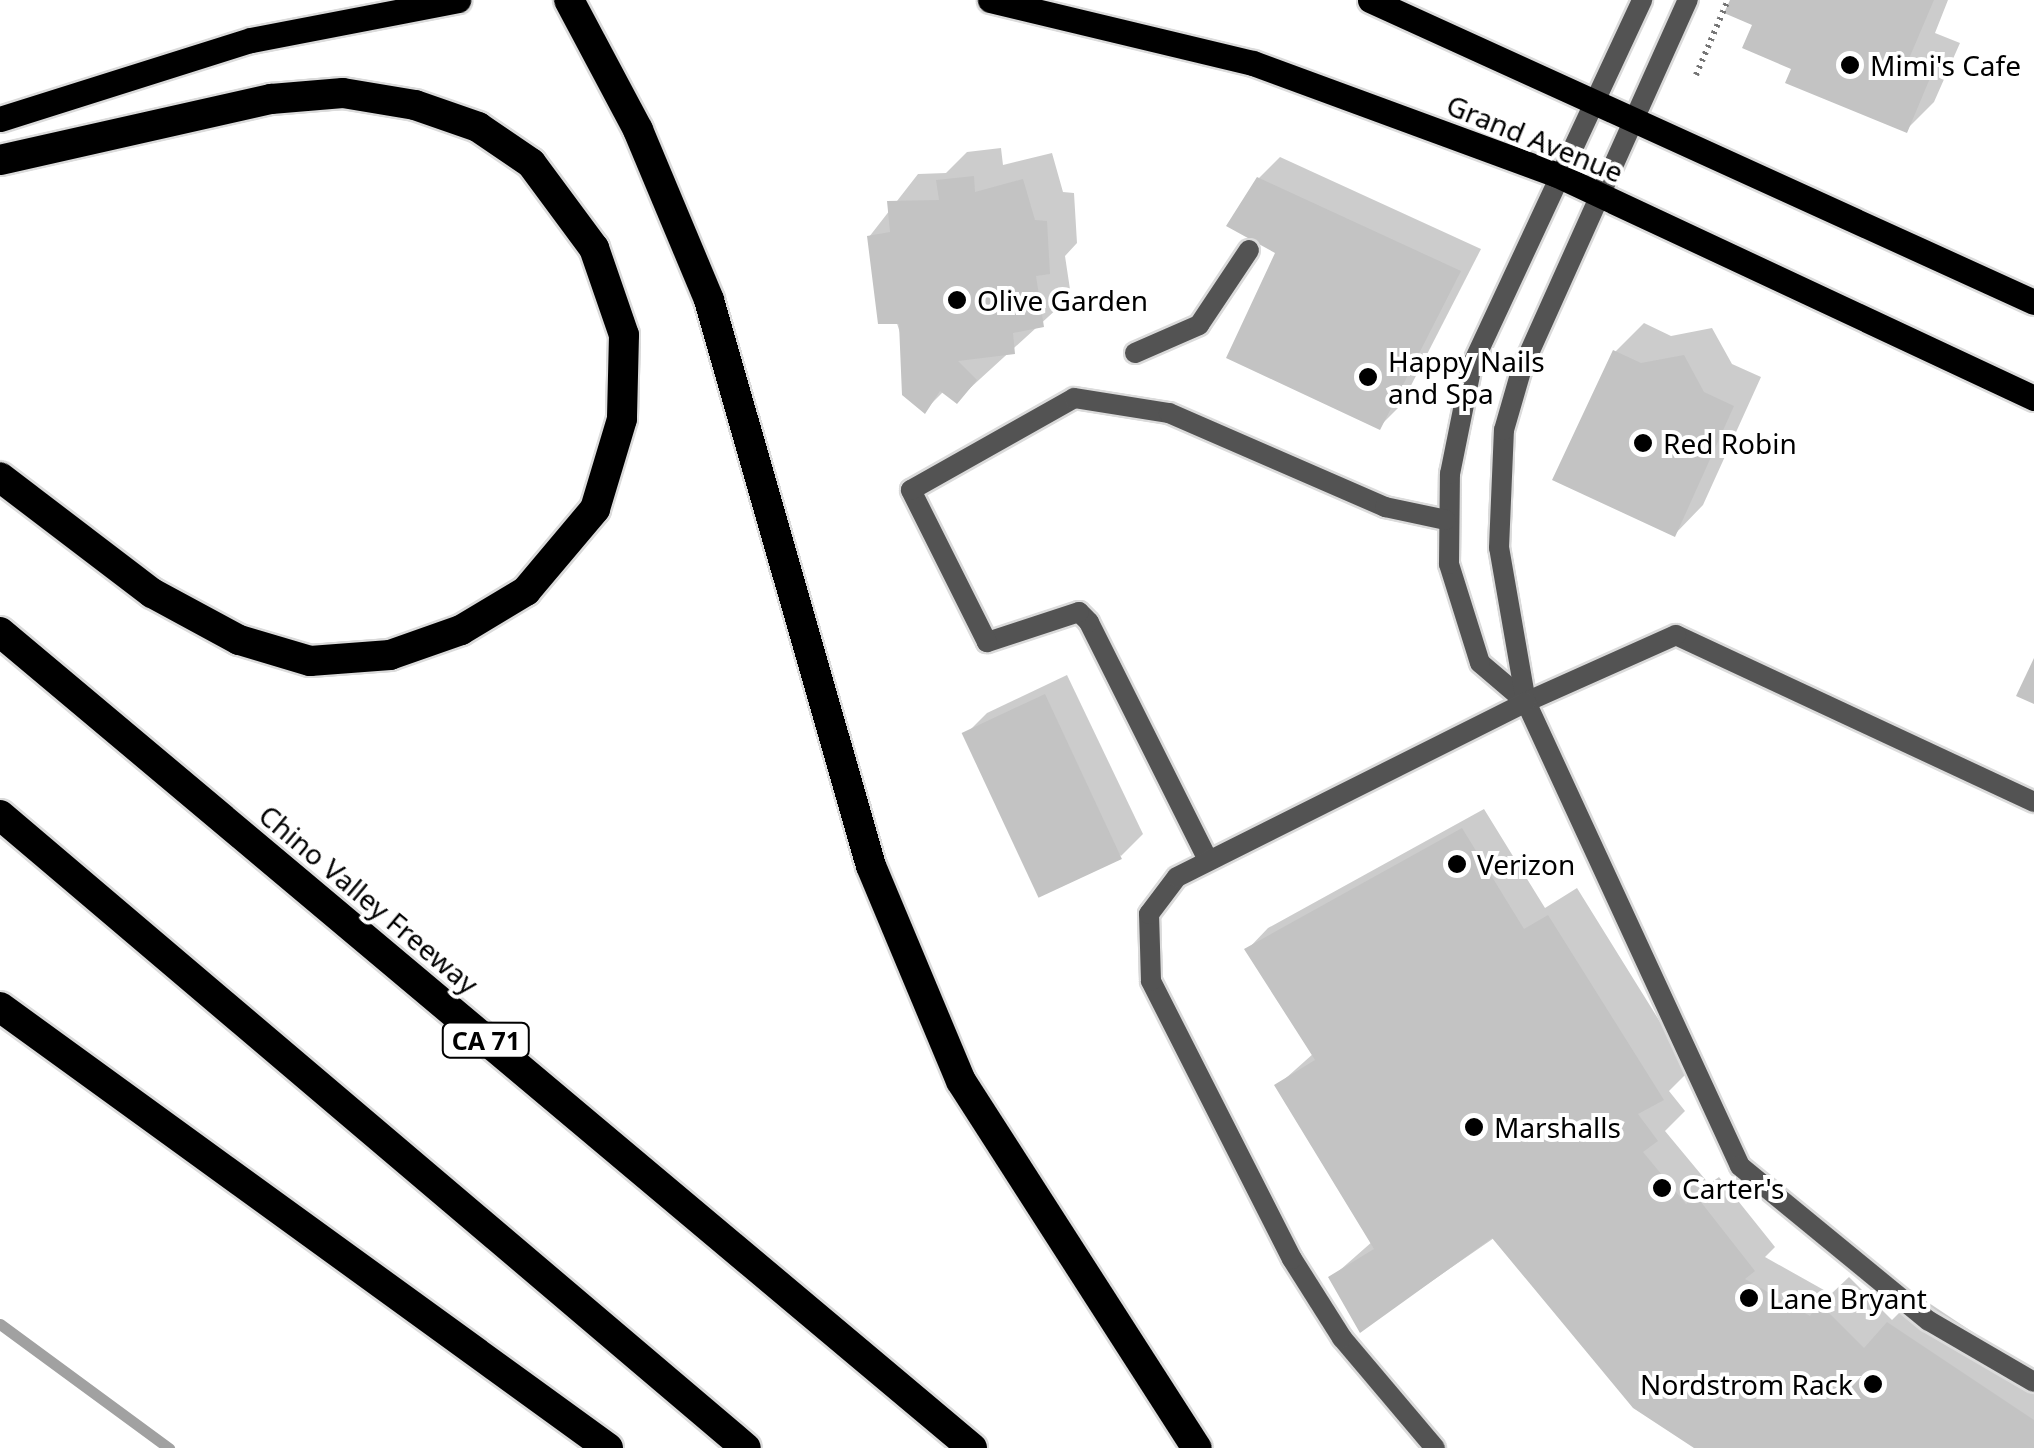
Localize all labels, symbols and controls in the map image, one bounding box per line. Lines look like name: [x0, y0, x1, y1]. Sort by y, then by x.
place label: Mimi's Cafe: [1870, 48, 2021, 82]
marker: Mimi's Cafe: [1839, 54, 1861, 76]
street label: Grand Avenue: [1442, 87, 1628, 189]
place label: Olive Garden: [977, 283, 1148, 317]
marker: Olive Garden: [946, 289, 968, 311]
place label: Happy Nails and Spa: [1388, 344, 1545, 410]
marker: Happy Nails and Spa: [1357, 366, 1379, 388]
place label: Red Robin: [1663, 426, 1797, 460]
marker: Red Robin: [1632, 432, 1654, 454]
street label: Chino Valley Freeway: [253, 798, 485, 1000]
place label: Verizon: [1477, 847, 1575, 881]
marker: Verizon: [1446, 853, 1468, 875]
road number: CA 71: [441, 1020, 531, 1060]
place label: Marshalls: [1494, 1110, 1621, 1144]
marker: Marshalls: [1463, 1116, 1485, 1138]
place label: Carter's: [1682, 1171, 1784, 1205]
marker: Carter's: [1651, 1177, 1673, 1199]
place label: Lane Bryant: [1769, 1281, 1927, 1315]
marker: Lane Bryant: [1738, 1287, 1760, 1309]
place label: Nordstrom Rack: [1640, 1367, 1853, 1401]
marker: Nordstrom Rack: [1862, 1373, 1884, 1395]

